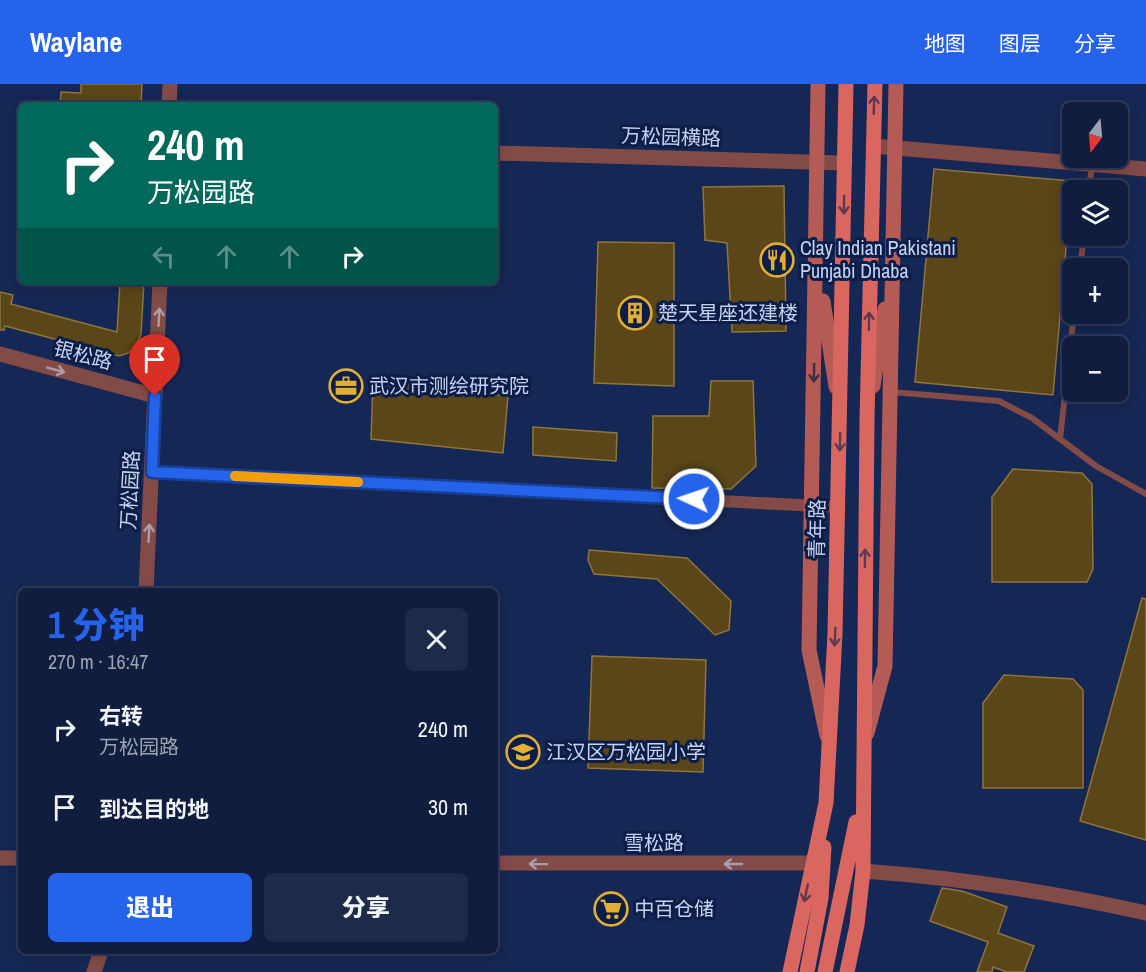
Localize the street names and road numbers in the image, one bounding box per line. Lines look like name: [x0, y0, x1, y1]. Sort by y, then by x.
street label: 万松园横路: [621, 121, 721, 152]
street label: 银松路: [51, 334, 116, 375]
street label: 万松园路: [114, 449, 145, 531]
street label: 青年路: [802, 499, 831, 559]
street label: 雪松路: [624, 829, 684, 856]

